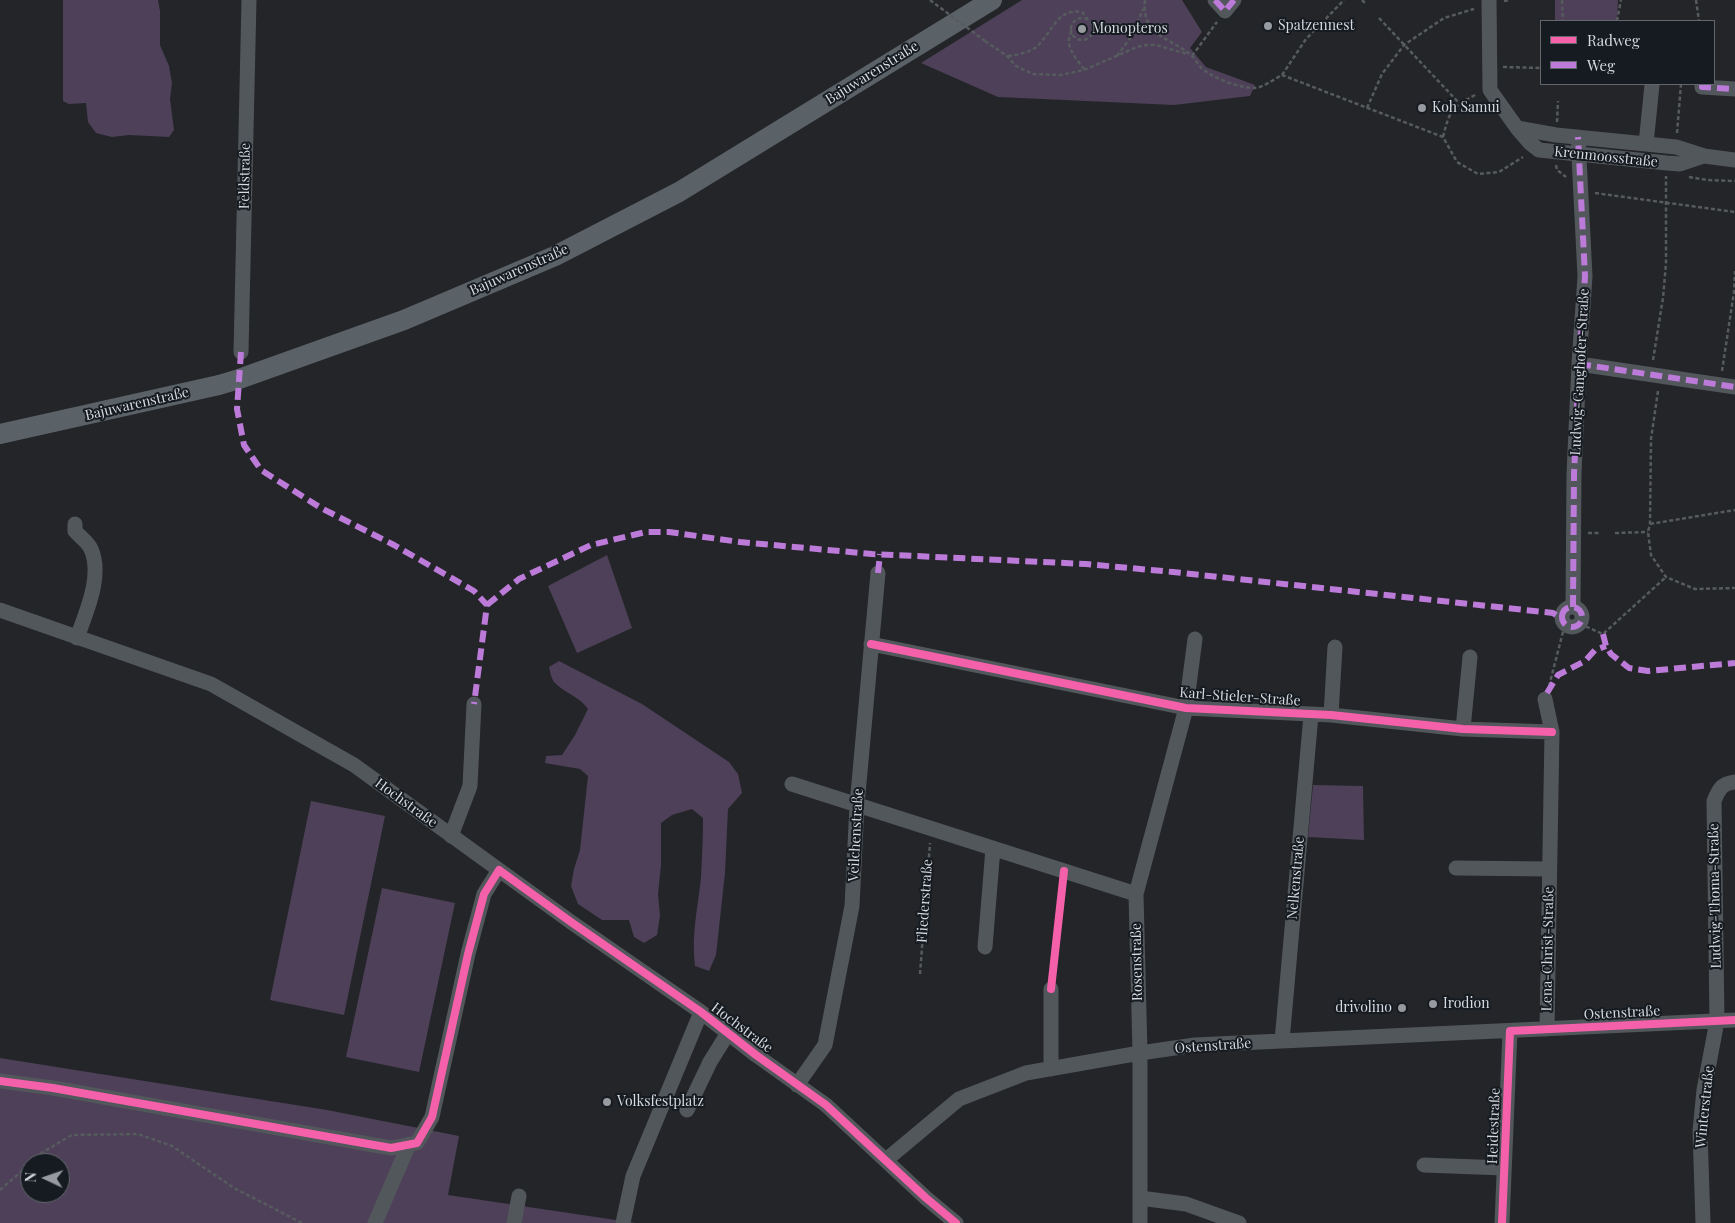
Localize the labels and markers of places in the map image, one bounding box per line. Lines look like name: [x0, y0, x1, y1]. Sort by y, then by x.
place label: Spatzennest: [1278, 18, 1354, 34]
marker: Spatzennest: [1262, 20, 1274, 32]
place label: Monopteros: [1092, 21, 1168, 37]
marker: Monopteros: [1076, 23, 1088, 35]
place label: Koh Samui: [1432, 100, 1500, 116]
marker: Koh Samui: [1416, 102, 1428, 114]
place label: Irodion: [1443, 996, 1490, 1012]
marker: Irodion: [1427, 998, 1439, 1010]
place label: drivolino: [1335, 1000, 1392, 1016]
marker: drivolino: [1396, 1002, 1408, 1014]
place label: Volksfestplatz: [617, 1094, 704, 1110]
marker: Volksfestplatz: [601, 1096, 613, 1108]

